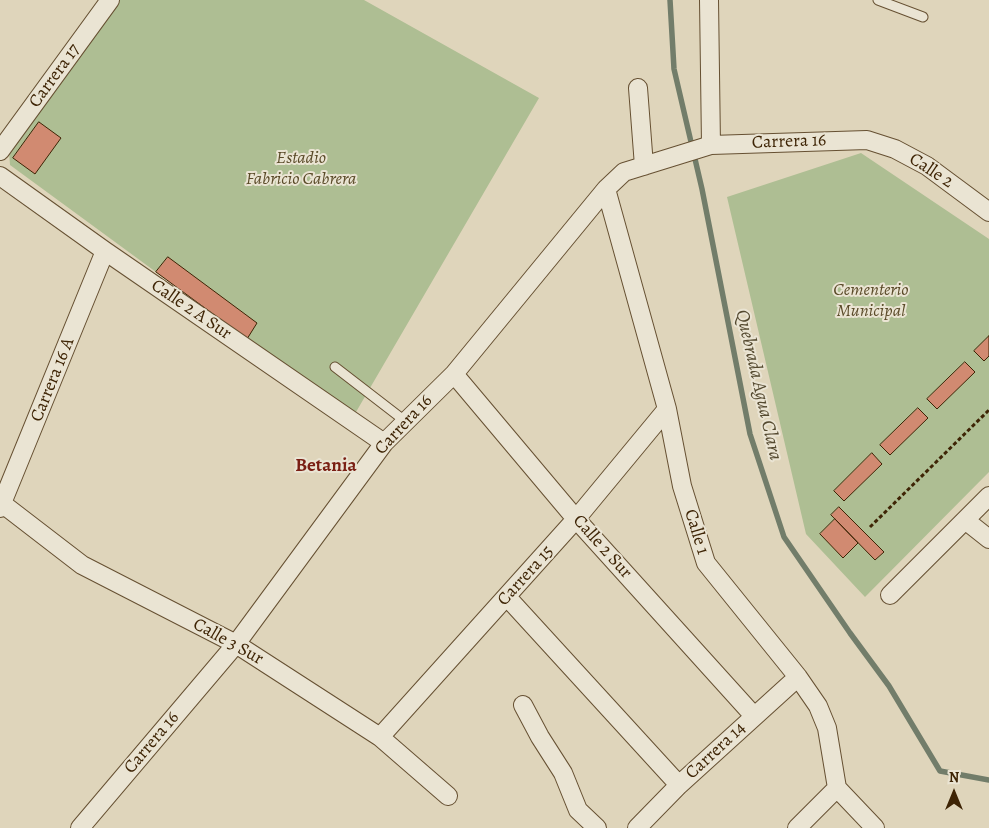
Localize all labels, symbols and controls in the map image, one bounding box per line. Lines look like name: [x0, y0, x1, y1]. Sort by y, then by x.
street label: Carrera 17: [25, 40, 85, 112]
street label: Carrera 16: [751, 130, 827, 154]
park label: Estadio Fabricio Cabrera: [246, 148, 356, 190]
street label: Calle 2: [905, 149, 957, 193]
street label: Calle 2 A Sur: [147, 275, 235, 345]
park label: Cementerio Municipal: [833, 280, 909, 322]
water label: Quebrada Agua Clara: [730, 308, 786, 462]
street label: Carrera 16 A: [26, 335, 80, 425]
street label: Carrera 16: [371, 390, 437, 460]
district label: Betania: [295, 455, 357, 477]
street label: Calle 1: [679, 507, 713, 557]
street label: Calle 2 Sur: [568, 511, 636, 583]
street label: Carrera 15: [493, 541, 559, 611]
street label: Calle 3 Sur: [189, 614, 267, 670]
street label: Carrera 16: [120, 708, 184, 778]
street label: Carrera 14: [681, 718, 751, 784]
north arrow: [929, 768, 979, 818]
text: N: [949, 768, 959, 787]

